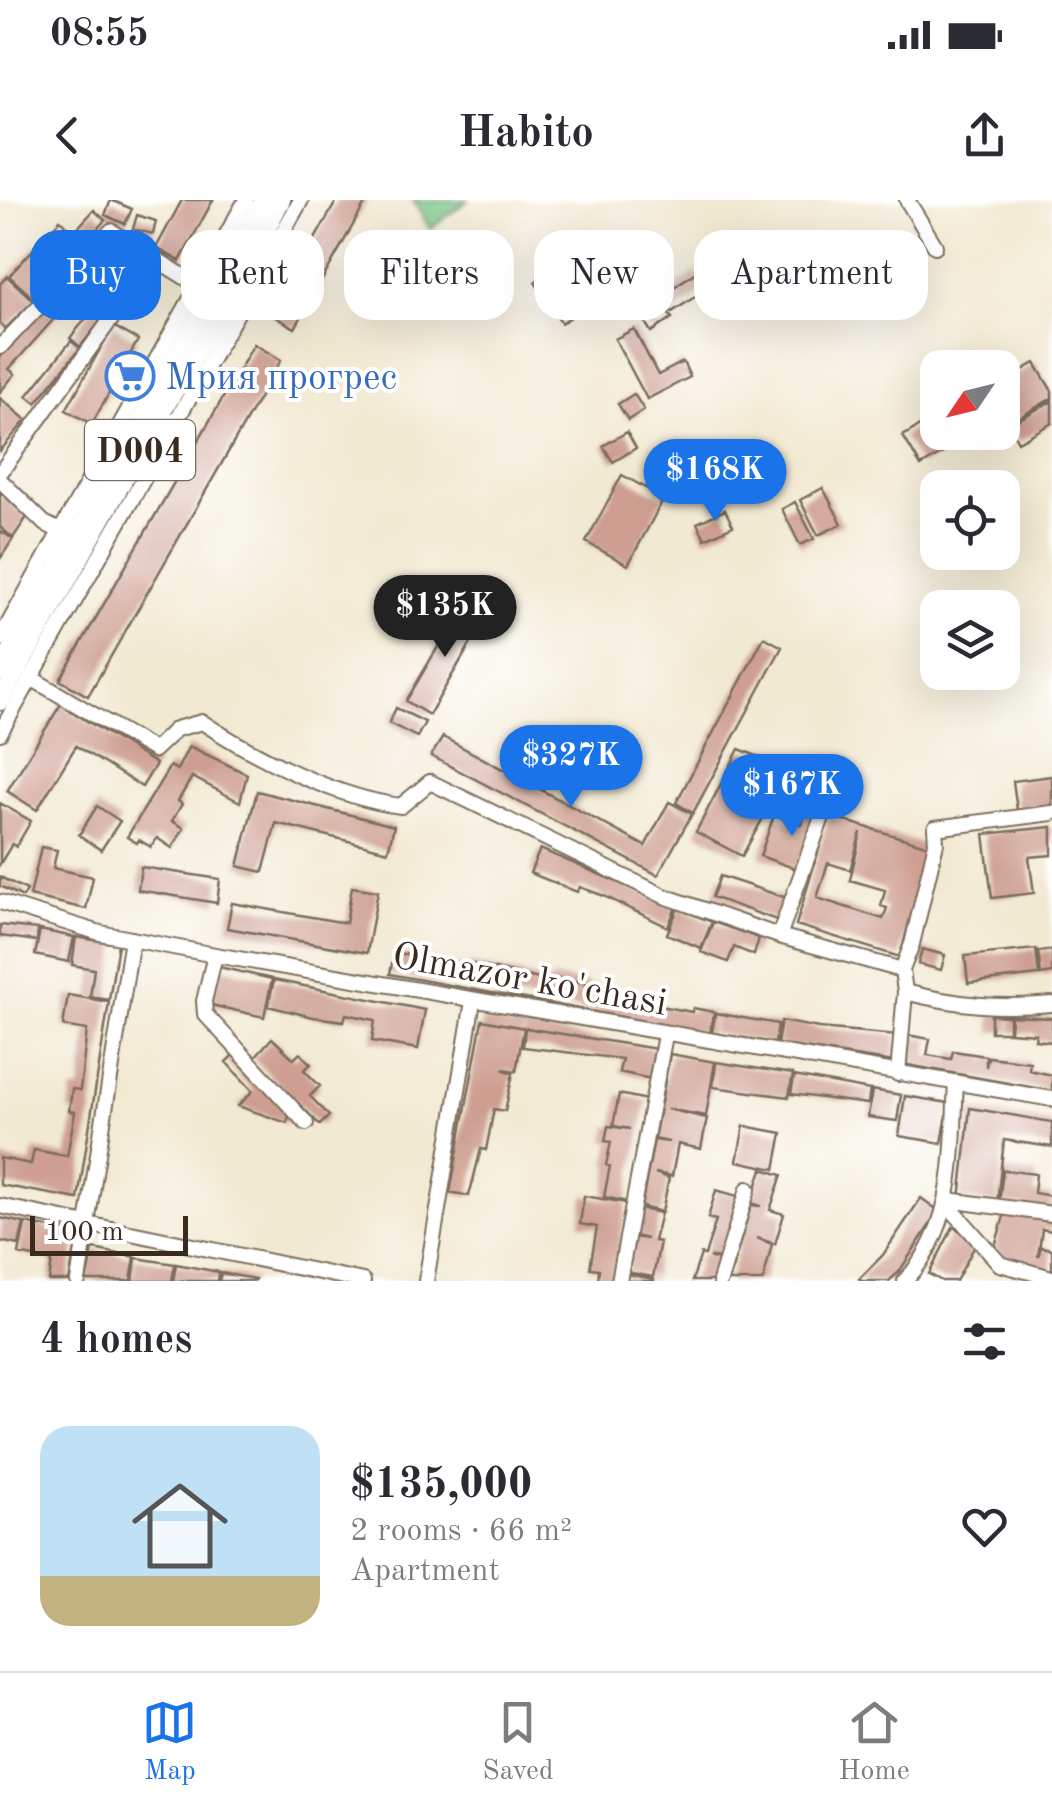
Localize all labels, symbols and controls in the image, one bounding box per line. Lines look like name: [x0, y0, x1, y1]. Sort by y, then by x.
text: 08:55: [50, 16, 149, 54]
icon: back: [40, 108, 95, 163]
icon: share: [957, 108, 1012, 163]
text: Habito: [458, 112, 594, 157]
chip: Buy: [30, 230, 161, 320]
chip: Rent: [181, 230, 324, 320]
chip: Filters: [344, 230, 514, 320]
chip: New: [534, 230, 674, 320]
chip: Apartment: [694, 230, 928, 320]
supermarket icon: Мрия прогрес: [104, 350, 156, 402]
north arrow: [920, 350, 1020, 450]
map controls: [920, 350, 1020, 690]
place label: Мрия прогрес: [165, 360, 397, 398]
road number: D004: [85, 420, 195, 480]
pin: $168K: [645, 439, 785, 524]
text: $168K: [666, 455, 764, 487]
button: locate: [920, 470, 1020, 570]
pin: $135K: [375, 575, 515, 660]
button: layers: [920, 590, 1020, 690]
text: $135K: [396, 591, 494, 623]
pin: $327K: [501, 725, 641, 810]
text: $327K: [522, 741, 620, 773]
pin: $167K: [722, 754, 862, 839]
text: $167K: [743, 770, 841, 802]
street label: Olmazor ko'chasi: [389, 938, 670, 1024]
scale bar: [30, 1211, 188, 1256]
text: 100 m: [45, 1219, 124, 1247]
icon: filters: [957, 1314, 1012, 1369]
text: 4 homes: [40, 1320, 192, 1362]
text: $135,000: [350, 1465, 532, 1507]
icon: home: [120, 1466, 240, 1586]
icon: heart: [957, 1499, 1012, 1554]
text: 2 rooms · 66 m²: [350, 1516, 572, 1548]
text: Apartment: [350, 1556, 500, 1588]
tab: Map: [142, 1695, 197, 1790]
tab: Saved: [482, 1695, 554, 1790]
tab: Home: [838, 1695, 910, 1790]

